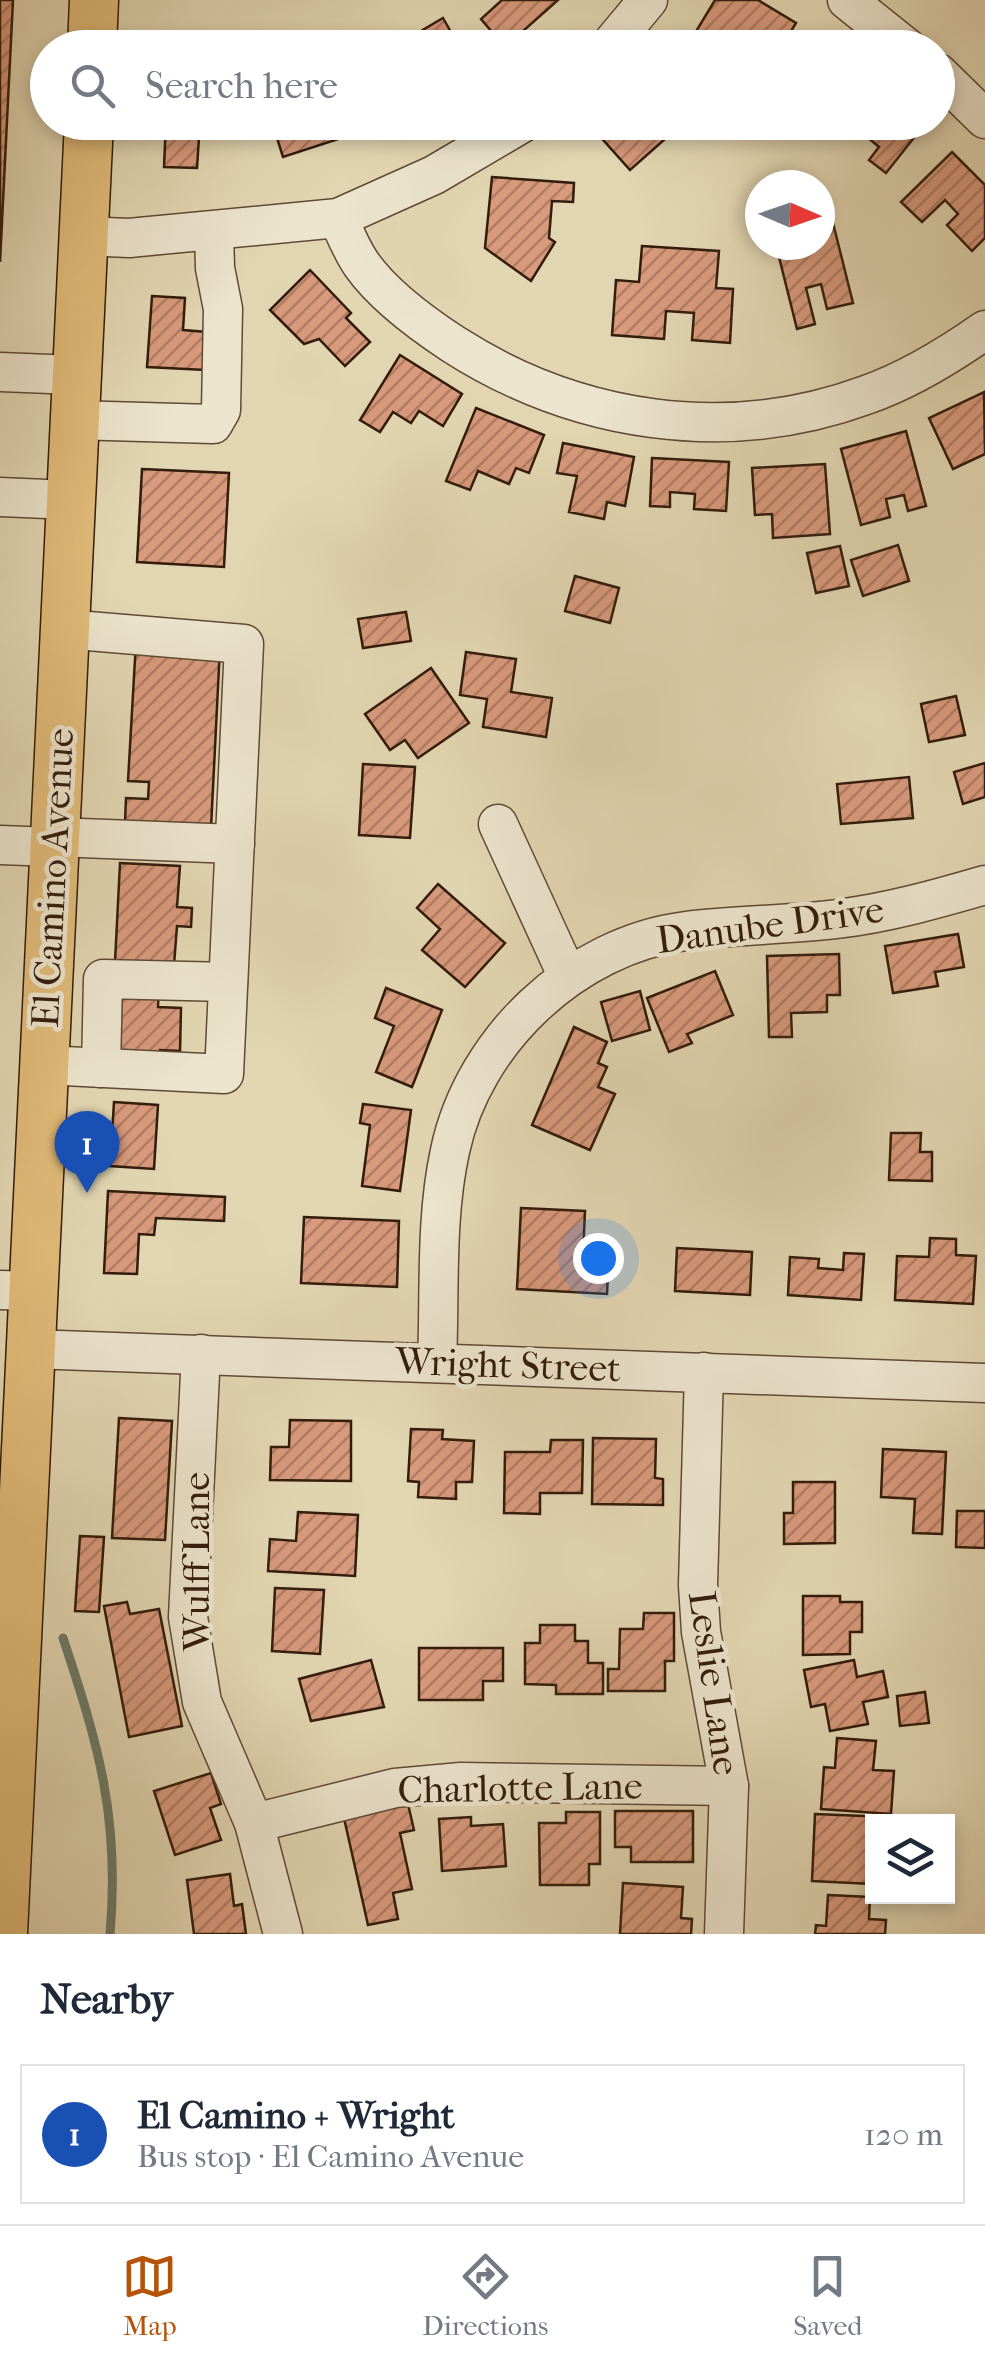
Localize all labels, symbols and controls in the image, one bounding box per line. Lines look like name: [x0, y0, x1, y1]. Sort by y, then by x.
search box: [30, 30, 955, 140]
icon: search: [65, 58, 120, 113]
text: Search here: [145, 63, 338, 108]
north arrow: [745, 170, 835, 260]
street label: El Camino Avenue: [23, 727, 83, 1029]
street label: Danube Drive: [653, 887, 887, 963]
pin: 1: [54, 1110, 120, 1193]
your location: [573, 1233, 624, 1284]
street label: Wright Street: [394, 1339, 622, 1391]
street label: Wulff Lane: [174, 1472, 219, 1653]
street label: Leslie Lane: [679, 1588, 749, 1778]
street label: Charlotte Lane: [397, 1763, 643, 1813]
map controls: [865, 1814, 955, 1904]
button: layers: [865, 1814, 955, 1904]
text: Nearby: [40, 1975, 172, 2024]
text: El Camino + Wright: [137, 2093, 454, 2138]
text: 1: [69, 2116, 80, 2153]
text: 120 m: [864, 2116, 943, 2153]
text: Bus stop · El Camino Avenue: [137, 2138, 524, 2175]
tab: Map: [122, 2249, 177, 2342]
tab: Directions: [422, 2249, 548, 2342]
tab: Saved: [793, 2249, 863, 2342]

